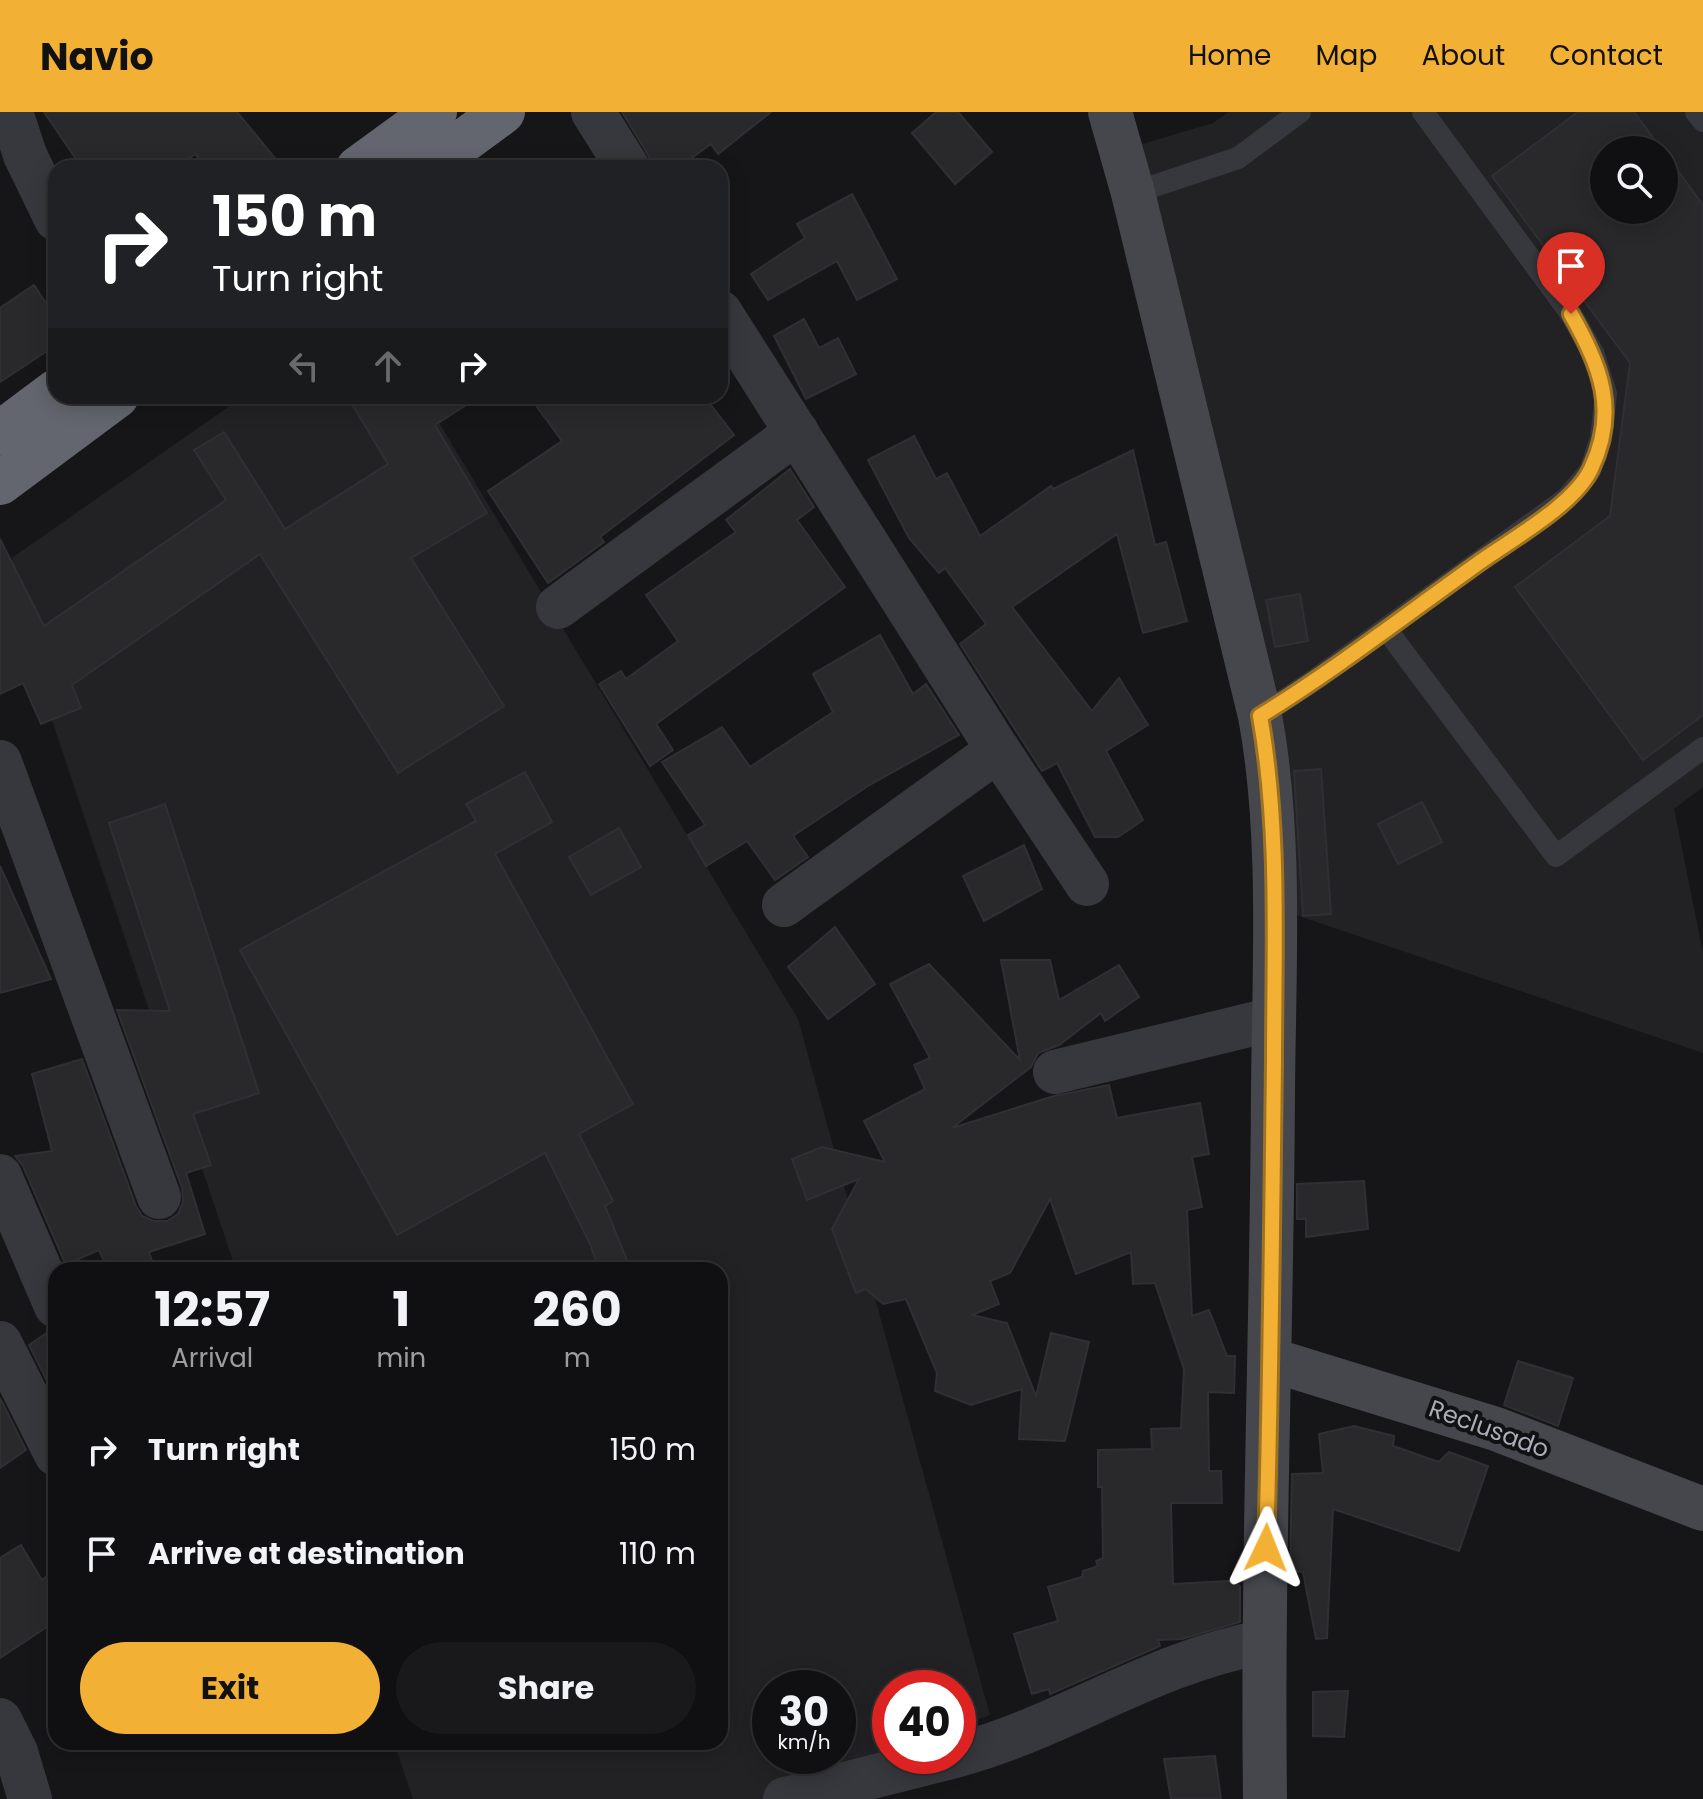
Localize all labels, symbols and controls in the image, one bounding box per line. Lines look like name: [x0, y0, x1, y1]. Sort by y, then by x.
text: Navio: [40, 30, 154, 83]
text: Home: [1188, 36, 1271, 75]
text: Map: [1315, 36, 1377, 75]
text: About: [1421, 36, 1505, 75]
text: Contact: [1549, 36, 1663, 75]
map controls: [1590, 136, 1678, 224]
button: search: [1590, 136, 1678, 224]
text: 150 m: [212, 177, 377, 256]
icon: right: [80, 192, 184, 296]
pin: [1537, 232, 1605, 314]
icon: arrive: [1549, 244, 1593, 288]
text: Turn right: [212, 253, 383, 304]
icon: left: [282, 344, 326, 388]
icon: ahead: [366, 344, 410, 388]
icon: right: [450, 344, 494, 388]
text: 12:57: [154, 1276, 270, 1343]
text: 1: [392, 1276, 410, 1343]
text: 260: [532, 1276, 622, 1343]
text: Arrival: [171, 1340, 253, 1376]
text: min: [376, 1340, 426, 1376]
text: m: [564, 1340, 590, 1376]
street label: Reclusado: [1424, 1392, 1554, 1466]
icon: right: [80, 1428, 124, 1472]
text: Turn right: [148, 1428, 300, 1471]
text: 150 m: [610, 1428, 696, 1471]
position arrow: [1224, 1506, 1308, 1590]
icon: arrive: [80, 1532, 124, 1576]
text: Arrive at destination: [148, 1532, 465, 1575]
text: 110 m: [619, 1532, 696, 1575]
button: Exit: [80, 1642, 380, 1734]
button: Share: [396, 1642, 696, 1734]
speed limit sign: 40: [872, 1670, 976, 1774]
text: 30: [779, 1684, 829, 1740]
text: km/h: [777, 1728, 831, 1756]

